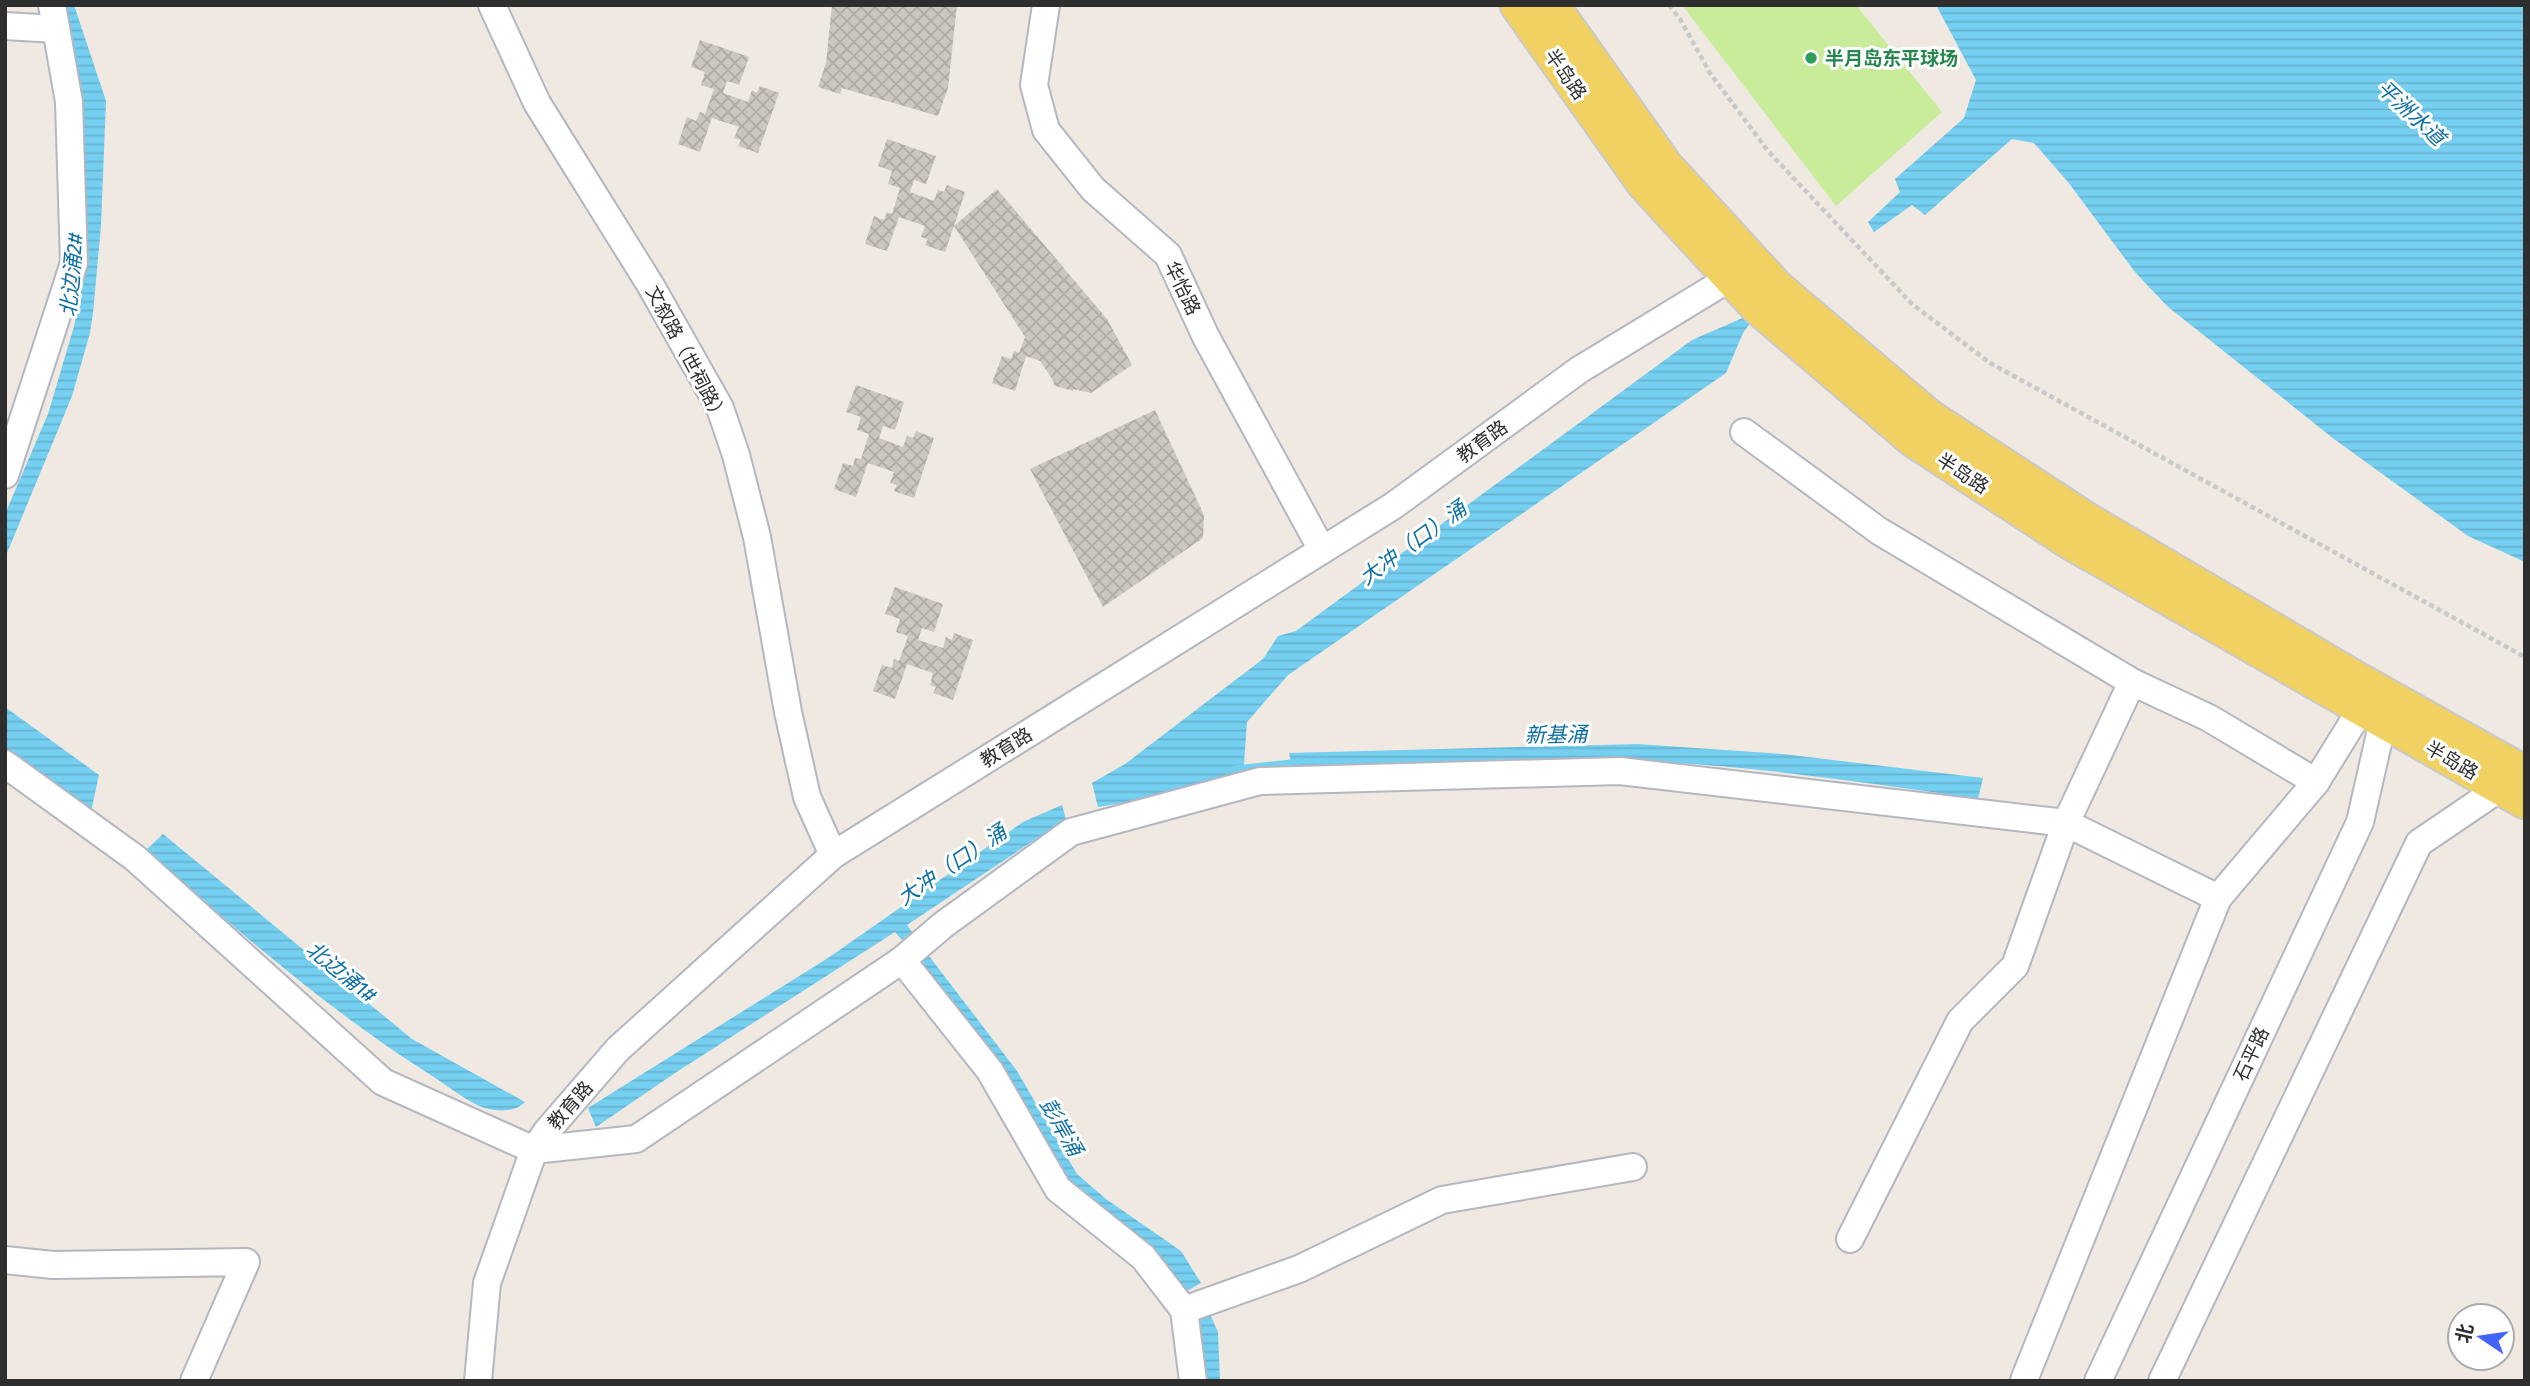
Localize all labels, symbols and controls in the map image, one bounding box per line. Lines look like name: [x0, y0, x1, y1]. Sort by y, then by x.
street label: 半岛路: [1540, 44, 1591, 104]
place label: 半月岛东平球场: [1825, 47, 1958, 70]
marker: 半月岛东平球场: [1803, 50, 1819, 66]
water label: 平洲水道: [2371, 75, 2453, 153]
water label: 北边涌2#: [55, 231, 89, 318]
street label: 华怡路: [1160, 258, 1205, 319]
street label: 文叙路（世祠路）: [641, 282, 732, 427]
street label: 教育路: [1452, 415, 1512, 467]
street label: 半岛路: [1933, 448, 1993, 499]
water label: 大冲（口）涌: [1354, 494, 1473, 591]
water label: 新基涌: [1524, 721, 1590, 749]
street label: 教育路: [976, 723, 1037, 772]
street label: 半岛路: [2421, 736, 2482, 785]
water label: 大冲（口）涌: [893, 818, 1013, 911]
water label: 北边涌1#: [301, 936, 382, 1009]
street label: 石平路: [2229, 1024, 2274, 1085]
street label: 教育路: [543, 1076, 598, 1134]
water label: 彭岸涌: [1034, 1093, 1089, 1163]
north arrow: [2446, 1302, 2516, 1372]
text: 北: [2452, 1321, 2478, 1345]

